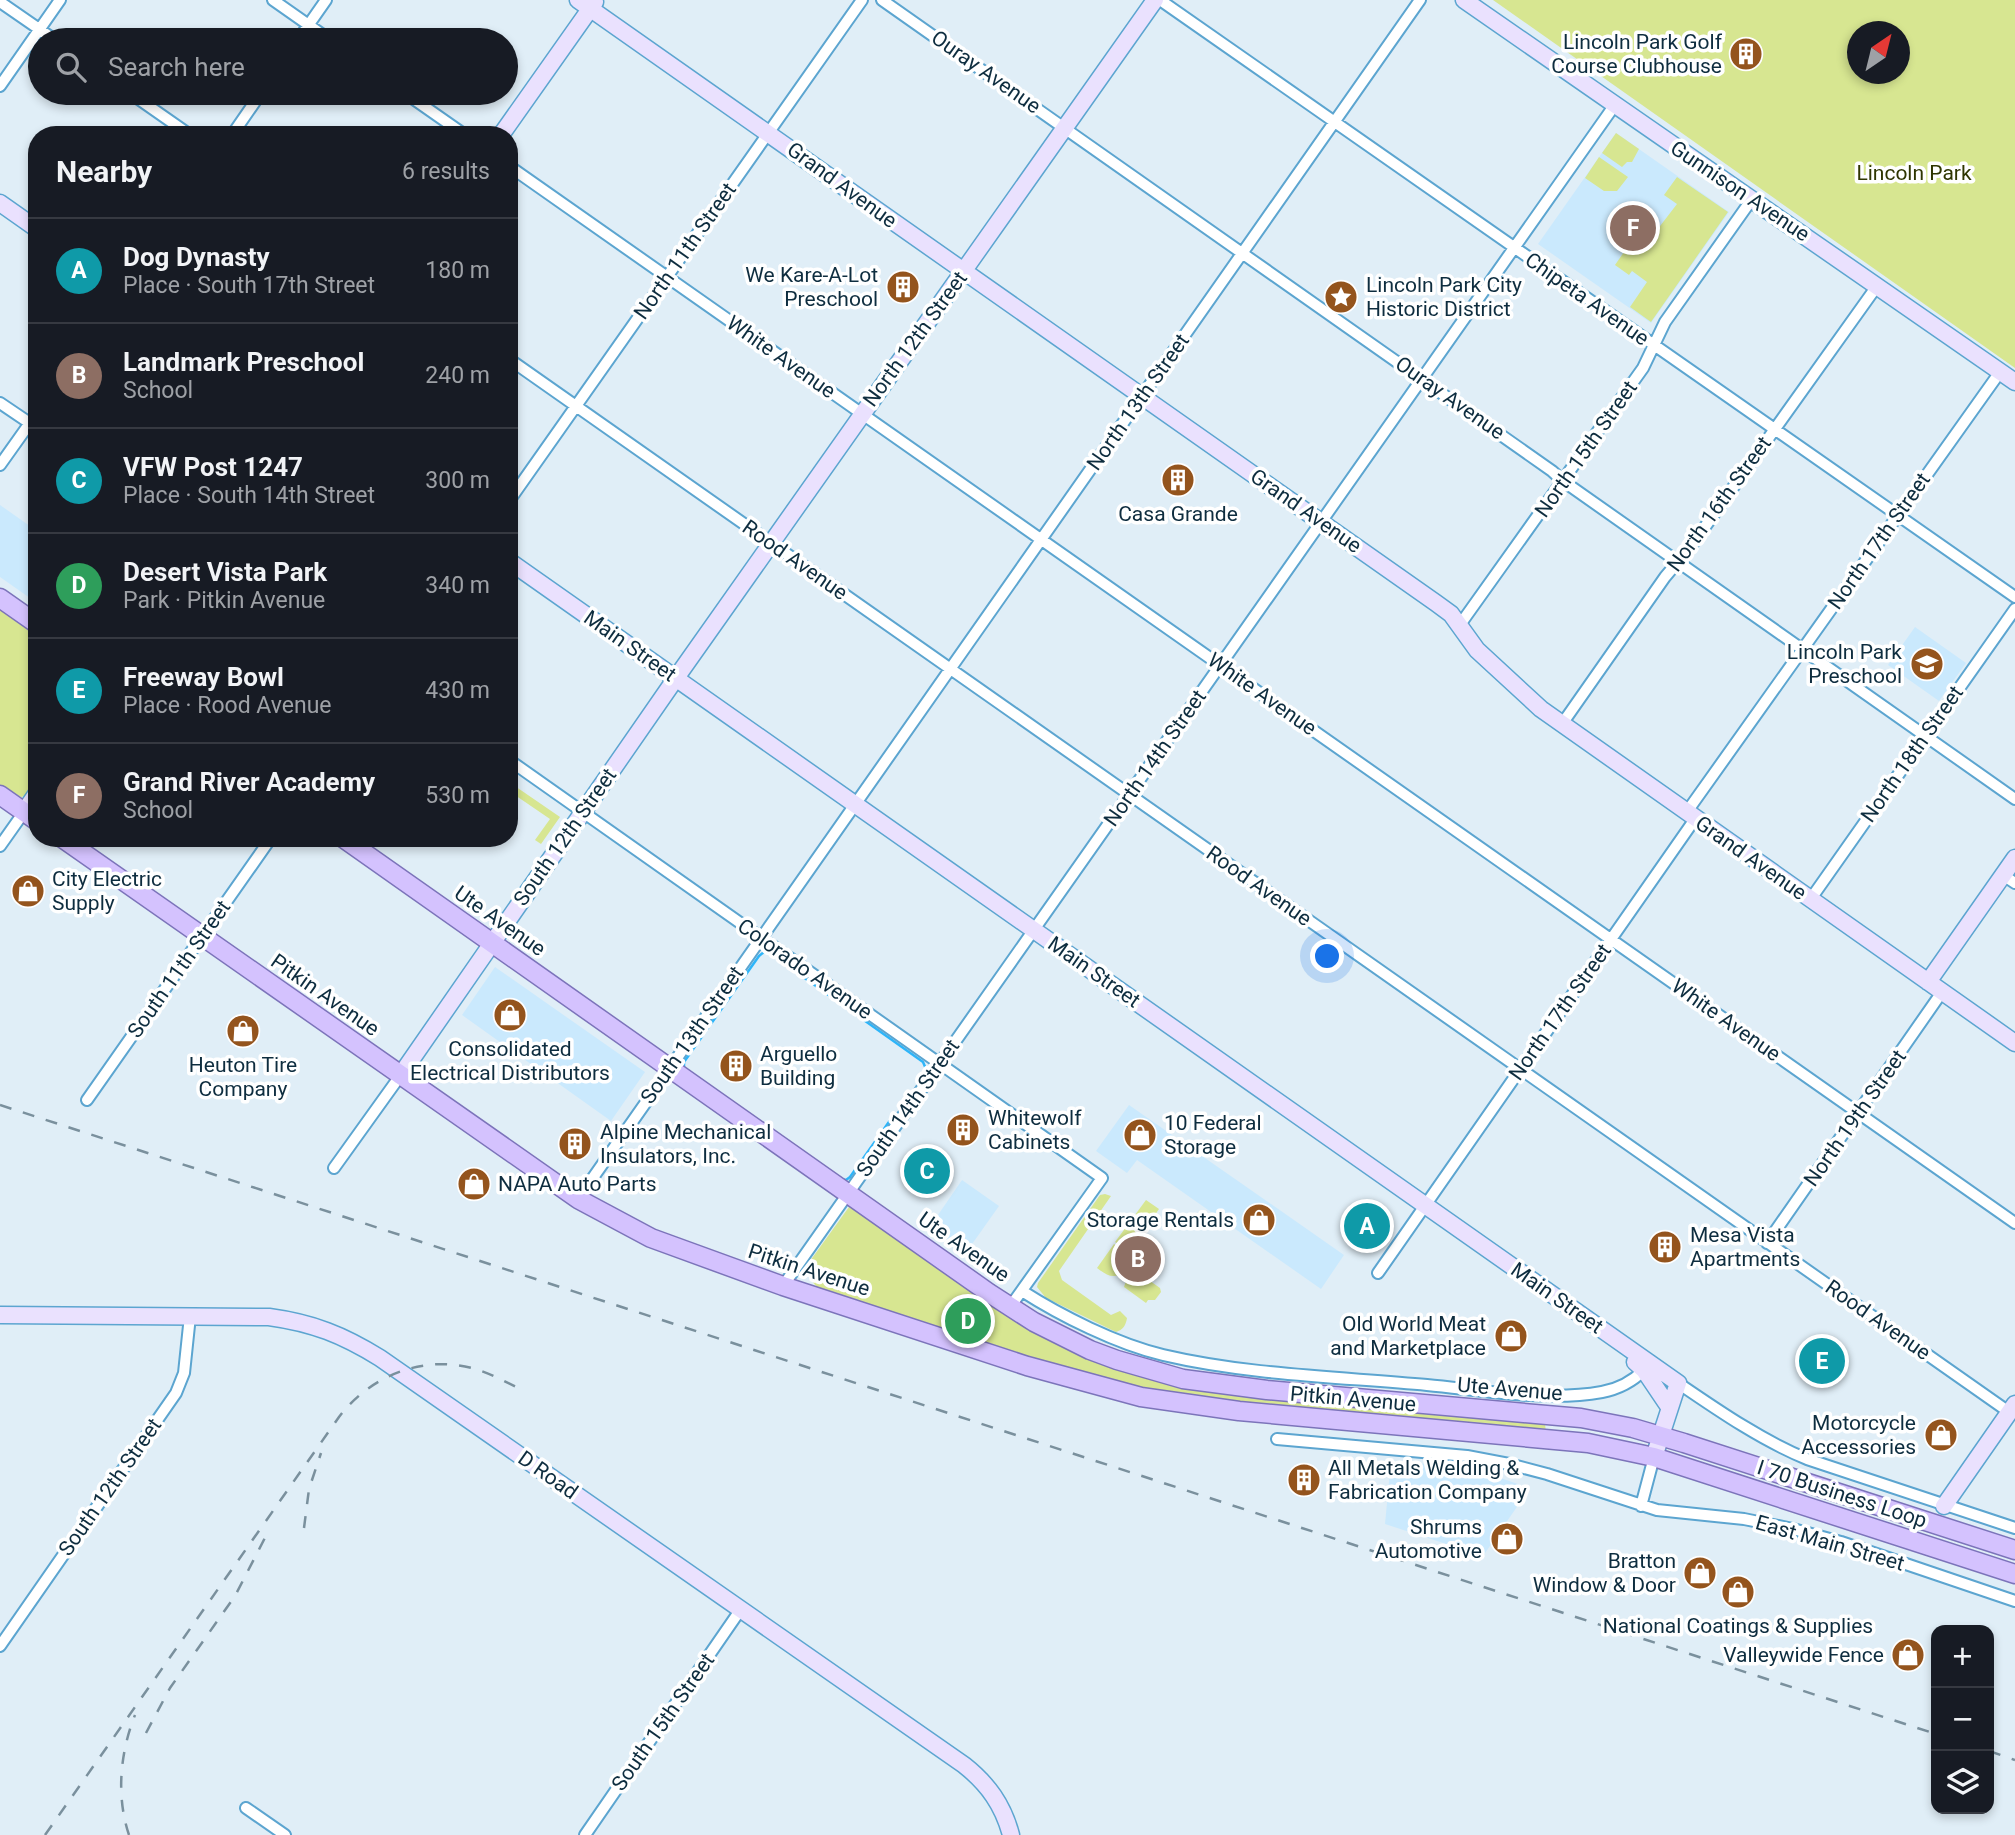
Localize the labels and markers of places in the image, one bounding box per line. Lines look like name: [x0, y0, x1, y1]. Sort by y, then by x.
place label: Lincoln Park Golf Course Clubhouse: [1551, 30, 1723, 78]
building icon: Lincoln Park Golf Course Clubhouse: [1727, 35, 1765, 73]
pin: F: [1610, 202, 1656, 254]
place label: We Kare-A-Lot Preschool: [745, 263, 878, 311]
building icon: We Kare-A-Lot Preschool: [884, 268, 922, 306]
place label: Lincoln Park City Historic District: [1366, 273, 1522, 321]
place icon: Lincoln Park City Historic District: [1322, 278, 1360, 316]
building icon: Casa Grande: [1159, 461, 1197, 499]
place label: Casa Grande: [1118, 502, 1238, 526]
place label: Lincoln Park Preschool: [1787, 640, 1902, 688]
school or university icon: Lincoln Park Preschool: [1908, 645, 1946, 683]
place label: City Electric Supply: [52, 867, 162, 915]
shop icon: City Electric Supply: [9, 872, 47, 910]
shop icon: Consolidated Electrical Distributors: [491, 996, 529, 1034]
shop icon: Heuton Tire Company: [224, 1012, 262, 1050]
place label: Consolidated Electrical Distributors: [410, 1037, 610, 1085]
place label: Arguello Building: [760, 1042, 837, 1090]
building icon: Arguello Building: [717, 1047, 755, 1085]
place label: Heuton Tire Company: [189, 1053, 297, 1101]
place label: Whitewolf Cabinets: [988, 1106, 1082, 1154]
building icon: Whitewolf Cabinets: [944, 1111, 982, 1149]
place label: 10 Federal Storage: [1164, 1111, 1262, 1159]
shop icon: 10 Federal Storage: [1121, 1116, 1159, 1154]
place label: Alpine Mechanical Insulators, Inc.: [600, 1120, 771, 1168]
building icon: Alpine Mechanical Insulators, Inc.: [556, 1125, 594, 1163]
pin: C: [904, 1145, 950, 1197]
shop icon: NAPA Auto Parts: [455, 1165, 493, 1203]
place label: NAPA Auto Parts: [498, 1172, 657, 1196]
pin: A: [1344, 1200, 1390, 1252]
shop icon: Storage Rentals: [1240, 1201, 1278, 1239]
place label: Storage Rentals: [1087, 1208, 1234, 1232]
place label: Mesa Vista Apartments: [1690, 1223, 1800, 1271]
building icon: Mesa Vista Apartments: [1646, 1228, 1684, 1266]
pin: B: [1115, 1233, 1161, 1285]
pin: D: [945, 1295, 991, 1347]
place label: Old World Meat and Marketplace: [1330, 1312, 1486, 1360]
shop icon: Old World Meat and Marketplace: [1492, 1317, 1530, 1355]
pin: E: [1799, 1335, 1845, 1387]
place label: Motorcycle Accessories: [1801, 1411, 1916, 1459]
shop icon: Motorcycle Accessories: [1922, 1416, 1960, 1454]
place label: All Metals Welding & Fabrication Company: [1328, 1456, 1527, 1504]
building icon: All Metals Welding & Fabrication Company: [1285, 1461, 1323, 1499]
place label: Shrums Automotive: [1375, 1515, 1482, 1563]
shop icon: Shrums Automotive: [1488, 1520, 1526, 1558]
place label: Bratton Window & Door: [1533, 1549, 1676, 1597]
shop icon: Bratton Window & Door: [1681, 1554, 1719, 1592]
shop icon: National Coatings & Supplies: [1719, 1573, 1757, 1611]
place label: National Coatings & Supplies: [1603, 1614, 1873, 1638]
shop icon: Valleywide Fence: [1889, 1636, 1927, 1674]
place label: Valleywide Fence: [1723, 1643, 1884, 1667]

